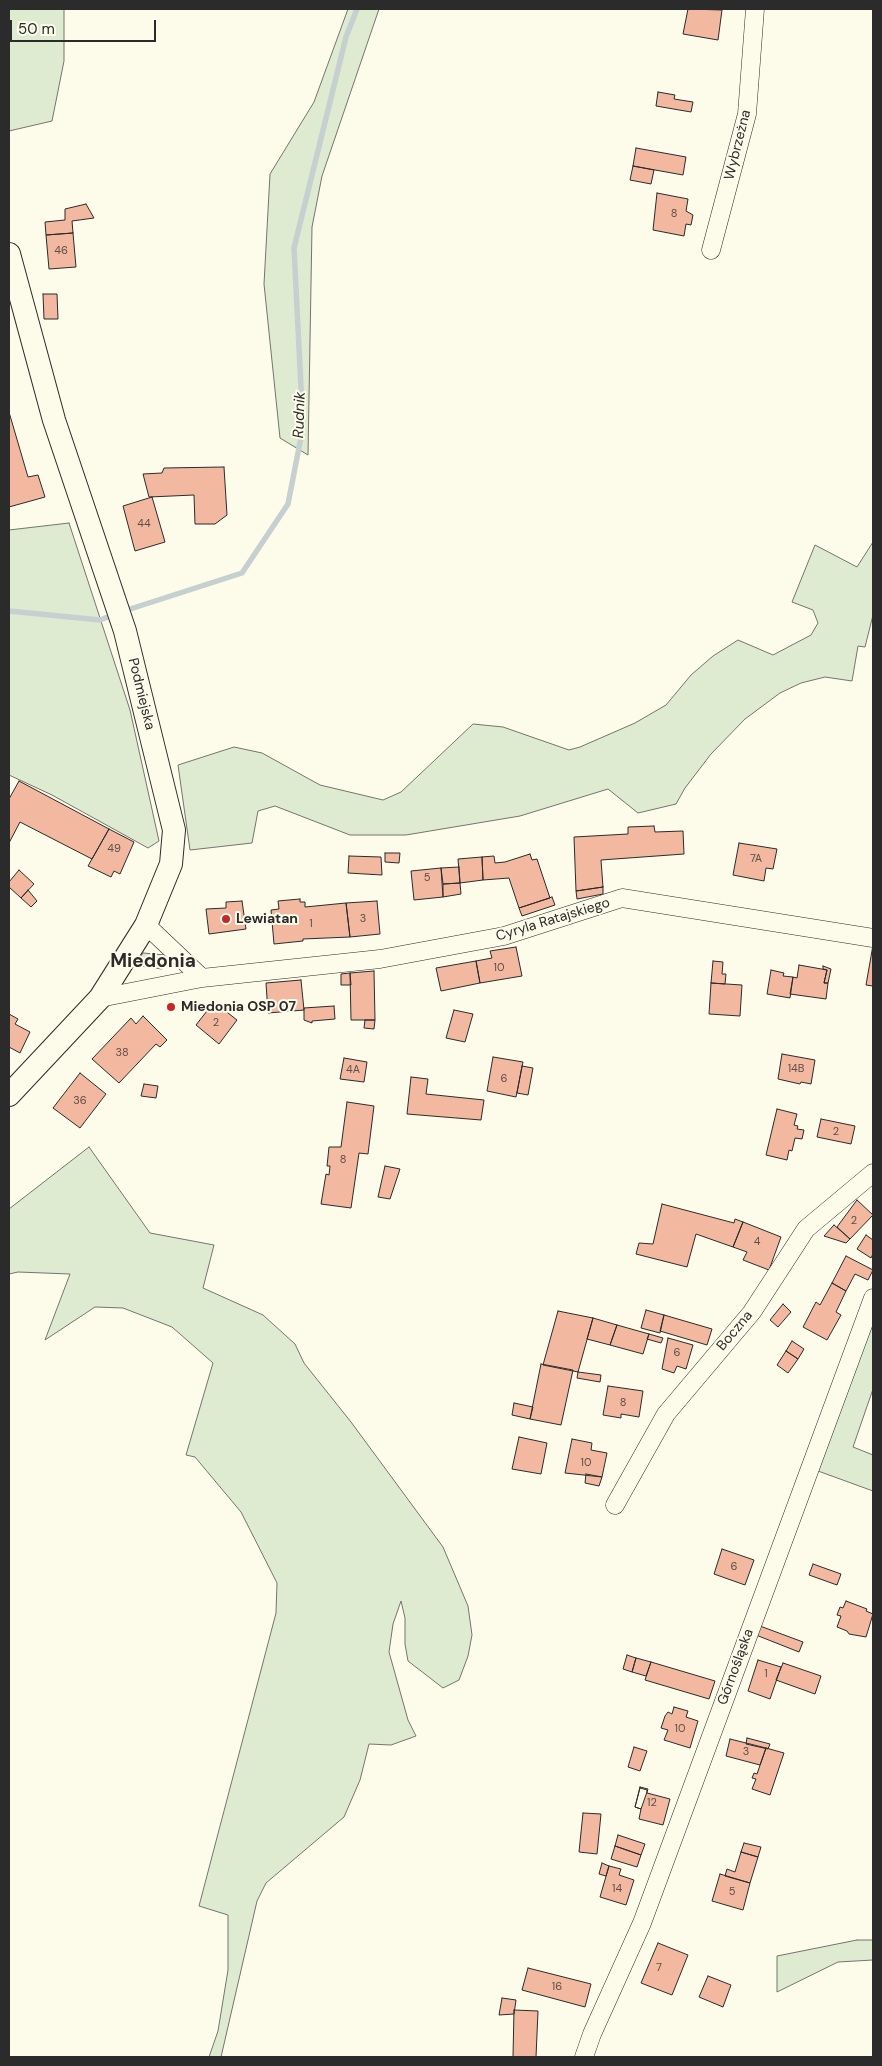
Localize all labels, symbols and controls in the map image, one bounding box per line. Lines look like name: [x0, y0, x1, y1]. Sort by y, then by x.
scale bar: [12, 10, 159, 42]
text: 50 m: [18, 19, 55, 39]
street label: Wybrzeżna: [721, 108, 755, 182]
house number: 8: [671, 207, 677, 221]
house number: 46: [54, 244, 68, 258]
water label: Rudnik: [290, 391, 310, 439]
house number: 44: [137, 517, 151, 531]
street label: Podmiejska: [124, 656, 158, 732]
house number: 49: [107, 842, 121, 856]
house number: 7A: [750, 852, 762, 866]
house number: 5: [424, 871, 430, 885]
street label: Cyryla Ratajskiego: [494, 895, 612, 945]
place label: Lewiatan: [236, 911, 298, 927]
house number: 3: [360, 912, 366, 926]
marker: Lewiatan: [220, 913, 232, 925]
house number: 1: [309, 917, 313, 931]
district label: Miedonia: [110, 951, 196, 973]
house number: 10: [494, 961, 504, 975]
place label: Miedonia OSP 07: [181, 999, 296, 1015]
marker: Miedonia OSP 07: [165, 1001, 177, 1013]
house number: 2: [213, 1016, 219, 1030]
house number: 38: [115, 1046, 129, 1060]
house number: 14B: [788, 1062, 804, 1076]
house number: 4A: [346, 1063, 360, 1077]
house number: 6: [501, 1072, 507, 1086]
house number: 36: [73, 1094, 87, 1108]
house number: 2: [833, 1125, 839, 1139]
house number: 8: [340, 1153, 346, 1167]
house number: 2: [851, 1214, 857, 1228]
house number: 4: [754, 1235, 760, 1249]
street label: Boczna: [714, 1308, 756, 1354]
house number: 6: [674, 1346, 680, 1360]
house number: 8: [620, 1396, 626, 1410]
house number: 10: [581, 1456, 591, 1470]
house number: 6: [731, 1560, 737, 1574]
street label: Górnośląska: [714, 1627, 758, 1707]
house number: 1: [764, 1667, 768, 1681]
house number: 10: [675, 1722, 685, 1736]
house number: 3: [743, 1745, 749, 1759]
house number: 12: [647, 1796, 657, 1810]
house number: 14: [612, 1882, 622, 1896]
house number: 5: [729, 1885, 735, 1899]
house number: 7: [656, 1961, 662, 1975]
house number: 16: [552, 1980, 562, 1994]

